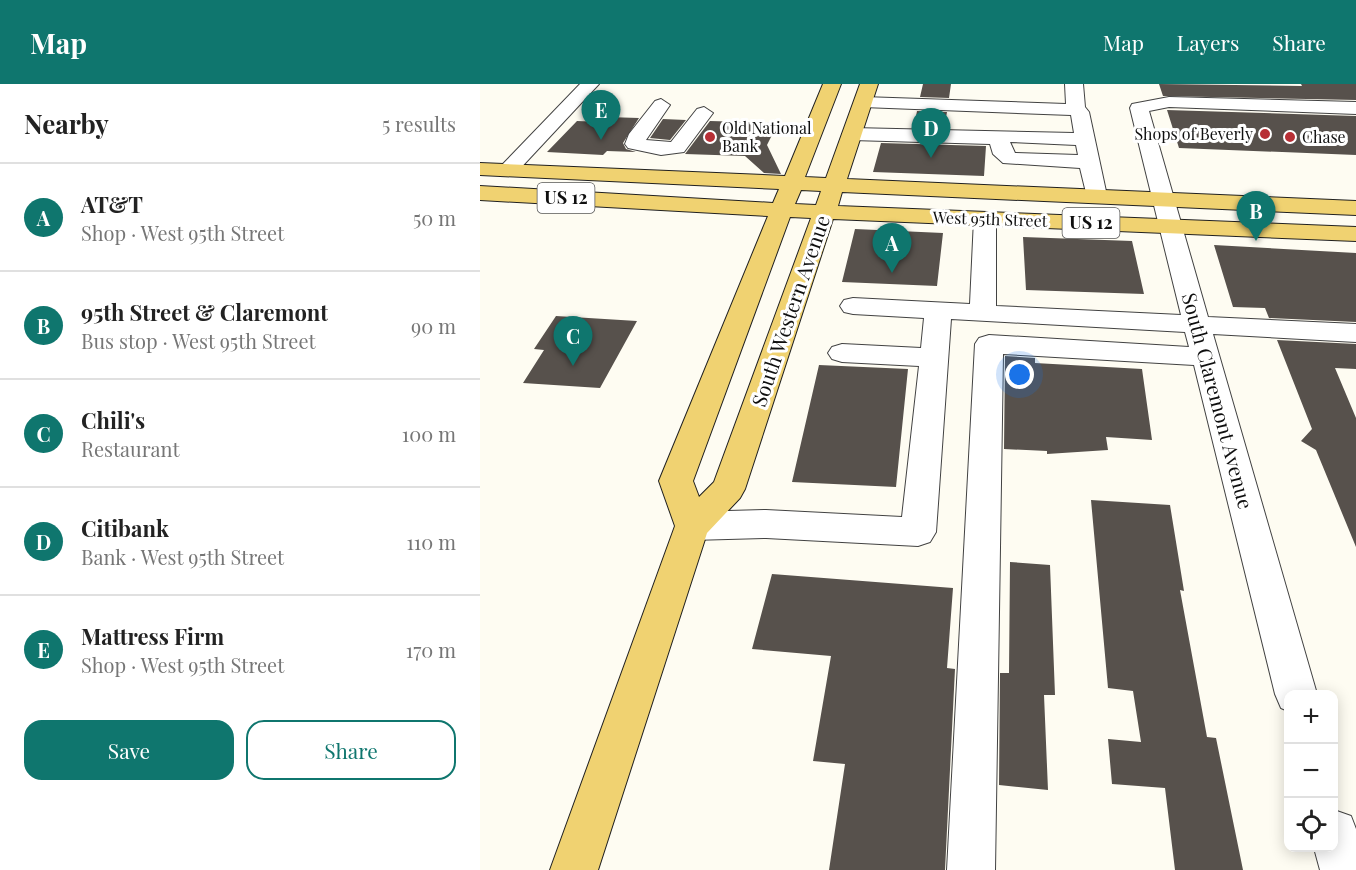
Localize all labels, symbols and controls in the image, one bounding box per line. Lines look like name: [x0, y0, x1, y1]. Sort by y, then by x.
text: Map: [30, 24, 87, 61]
text: Map: [1103, 28, 1144, 56]
text: Layers: [1177, 28, 1239, 56]
text: Share: [1272, 28, 1326, 56]
pin: E: [582, 91, 620, 140]
text: Nearby: [24, 106, 109, 141]
pin: D: [912, 109, 950, 158]
text: 5 results: [382, 110, 456, 137]
place label: Old National Bank: [722, 117, 812, 156]
place label: Shops of Beverly: [1134, 123, 1253, 144]
place label: Chase: [1302, 126, 1346, 147]
marker: Shops of Beverly: [1258, 127, 1272, 141]
marker: Old National Bank: [703, 130, 717, 144]
marker: Chase: [1283, 130, 1297, 144]
road number: US 12: [538, 183, 595, 213]
text: AT&T: [81, 189, 143, 219]
pin: B: [1236, 192, 1276, 241]
text: A: [37, 204, 50, 231]
text: 50 m: [413, 204, 456, 231]
street label: West 95th Street: [931, 206, 1048, 231]
road number: US 12: [1062, 208, 1120, 238]
street label: South Western Avenue: [744, 211, 835, 410]
text: Shop · West 95th Street: [81, 219, 284, 246]
pin: A: [872, 224, 912, 273]
street label: South Claremont Avenue: [1177, 289, 1260, 512]
text: 95th Street & Claremont: [81, 297, 328, 327]
text: B: [37, 312, 50, 339]
text: 90 m: [411, 312, 456, 339]
pin: C: [554, 316, 592, 366]
text: Bus stop · West 95th Street: [81, 327, 316, 354]
your location: [1005, 360, 1034, 389]
text: Chili's: [81, 405, 145, 435]
text: C: [36, 420, 51, 447]
text: 100 m: [402, 420, 456, 447]
text: Restaurant: [81, 435, 180, 462]
text: Citibank: [81, 513, 169, 543]
text: D: [36, 528, 51, 555]
text: 110 m: [406, 528, 456, 555]
text: Bank · West 95th Street: [81, 543, 284, 570]
text: Mattress Firm: [81, 621, 224, 651]
text: E: [37, 636, 50, 663]
text: 170 m: [406, 636, 456, 663]
text: Shop · West 95th Street: [81, 651, 284, 678]
map controls: [1284, 690, 1338, 852]
button: +: [1284, 690, 1338, 744]
button: Save: [24, 720, 234, 780]
button: Share: [246, 720, 456, 780]
button: −: [1284, 744, 1338, 798]
button: locate: [1284, 798, 1338, 852]

